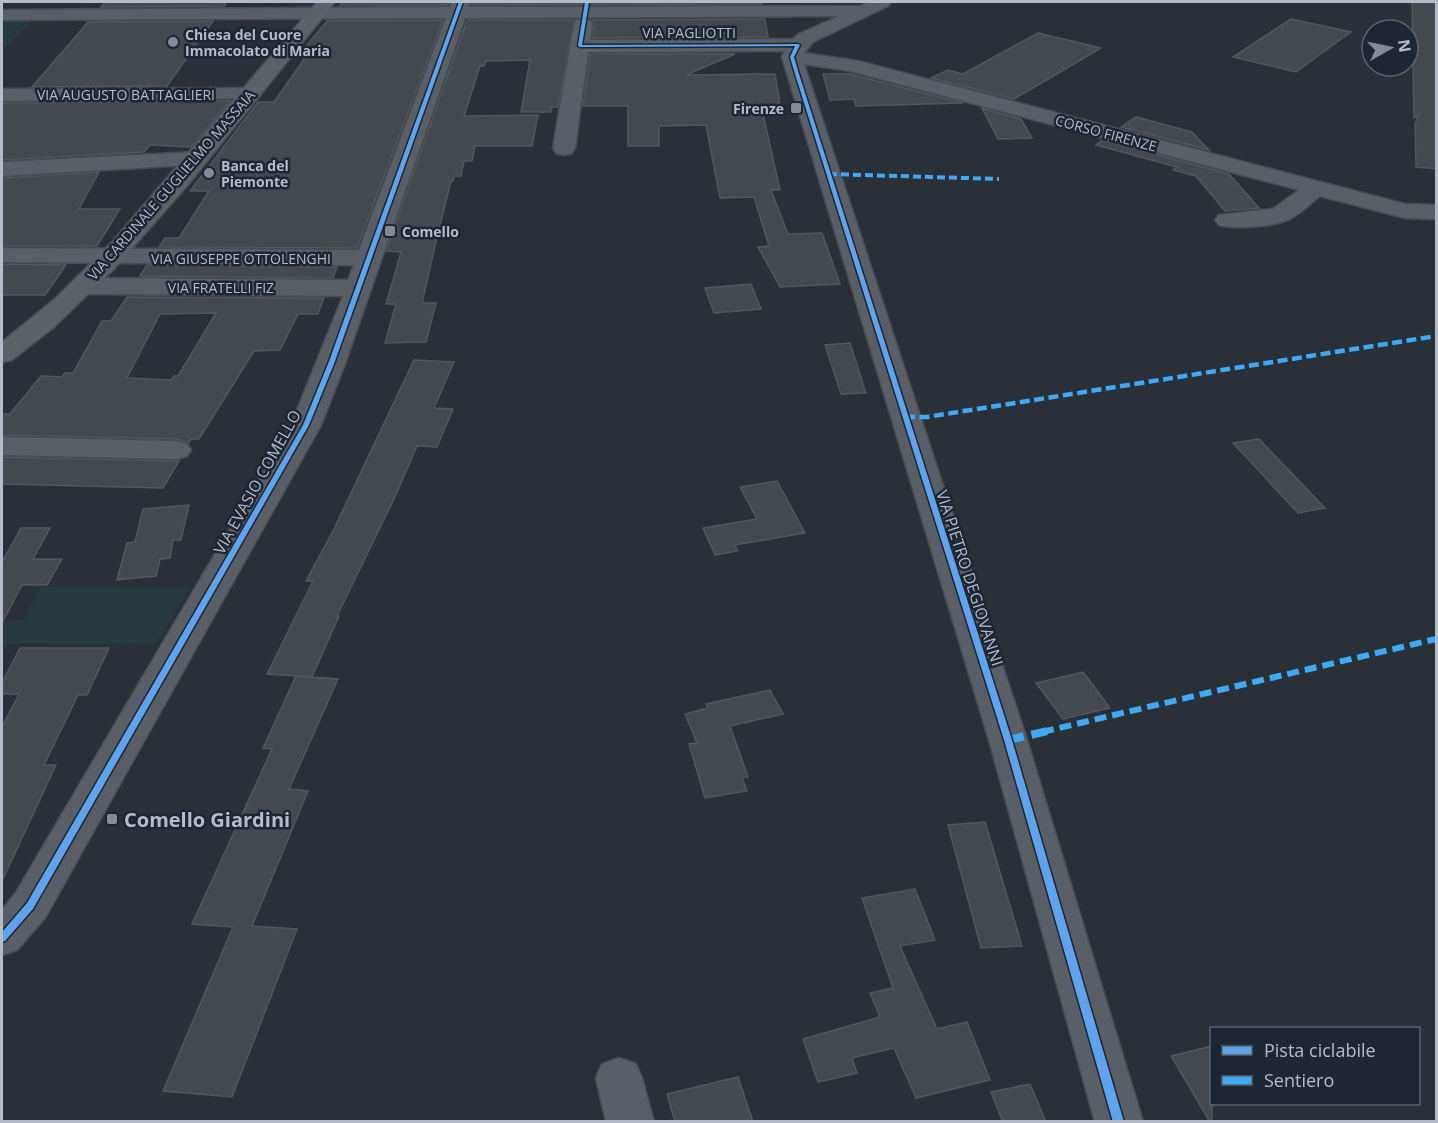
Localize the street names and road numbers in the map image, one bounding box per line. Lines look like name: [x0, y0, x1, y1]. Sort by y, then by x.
street label: VIA PAGLIOTTI: [642, 23, 736, 42]
street label: VIA AUGUSTO BATTAGLIERI: [37, 85, 215, 104]
street label: VIA CARDINALE GUGLIELMO MASSAIA: [83, 86, 259, 284]
street label: CORSO FIRENZE: [1053, 110, 1159, 156]
street label: VIA GIUSEPPE OTTOLENGHI: [151, 249, 331, 268]
street label: VIA FRATELLI FIZ: [168, 278, 274, 297]
street label: VIA EVASIO COMELLO: [208, 406, 306, 558]
street label: VIA PIETRO DEGIOVANNI: [931, 487, 1009, 669]

